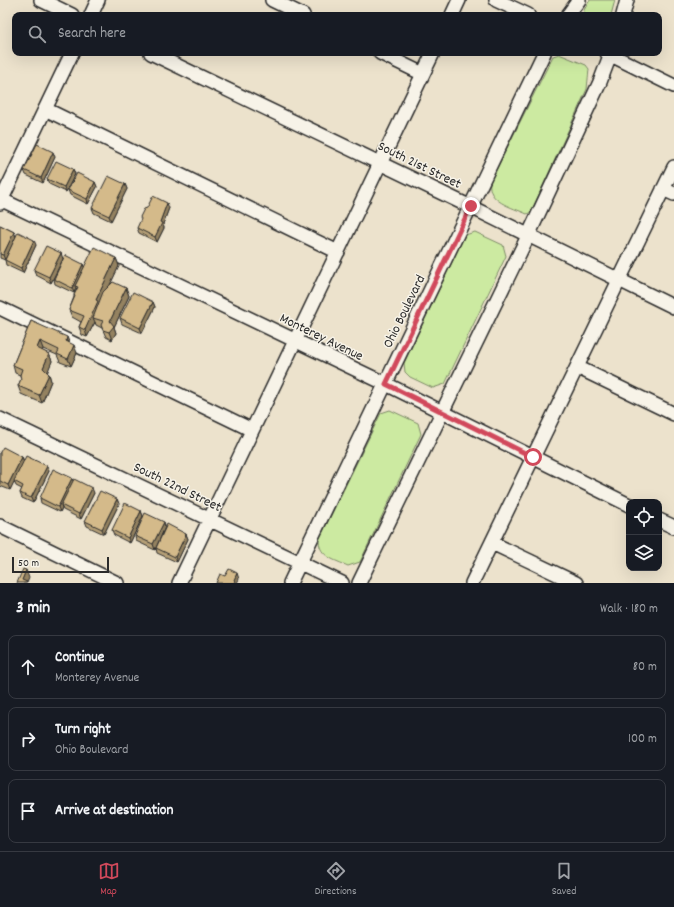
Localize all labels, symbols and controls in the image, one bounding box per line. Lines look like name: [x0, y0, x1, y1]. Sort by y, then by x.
search box: [12, 12, 662, 56]
icon: search: [26, 23, 48, 45]
text: Search here: [58, 23, 126, 45]
street label: South 21st Street: [374, 137, 464, 195]
route end: [462, 197, 480, 215]
street label: Ohio Boulevard: [378, 272, 431, 352]
street label: Monterey Avenue: [276, 309, 366, 367]
route start: [524, 448, 542, 466]
street label: South 22nd Street: [130, 458, 225, 518]
map controls: [626, 499, 662, 571]
button: locate: [626, 499, 662, 535]
button: layers: [626, 535, 662, 571]
scale bar: [12, 555, 109, 574]
text: 50 m: [18, 556, 39, 572]
text: 3 min: [16, 597, 50, 621]
text: Walk · 180 m: [600, 600, 658, 619]
text: Continue: [55, 647, 104, 669]
icon: ahead: [17, 656, 39, 678]
text: 80 m: [633, 658, 657, 677]
text: Monterey Avenue: [55, 669, 139, 688]
text: Turn right: [55, 719, 111, 741]
icon: right: [17, 728, 39, 750]
text: 100 m: [628, 730, 657, 749]
text: Ohio Boulevard: [55, 741, 128, 760]
icon: arrive: [17, 800, 39, 822]
text: Arrive at destination: [55, 800, 173, 822]
tab: Map: [98, 860, 120, 900]
tab: Directions: [315, 860, 357, 900]
tab: Saved: [552, 860, 576, 900]

